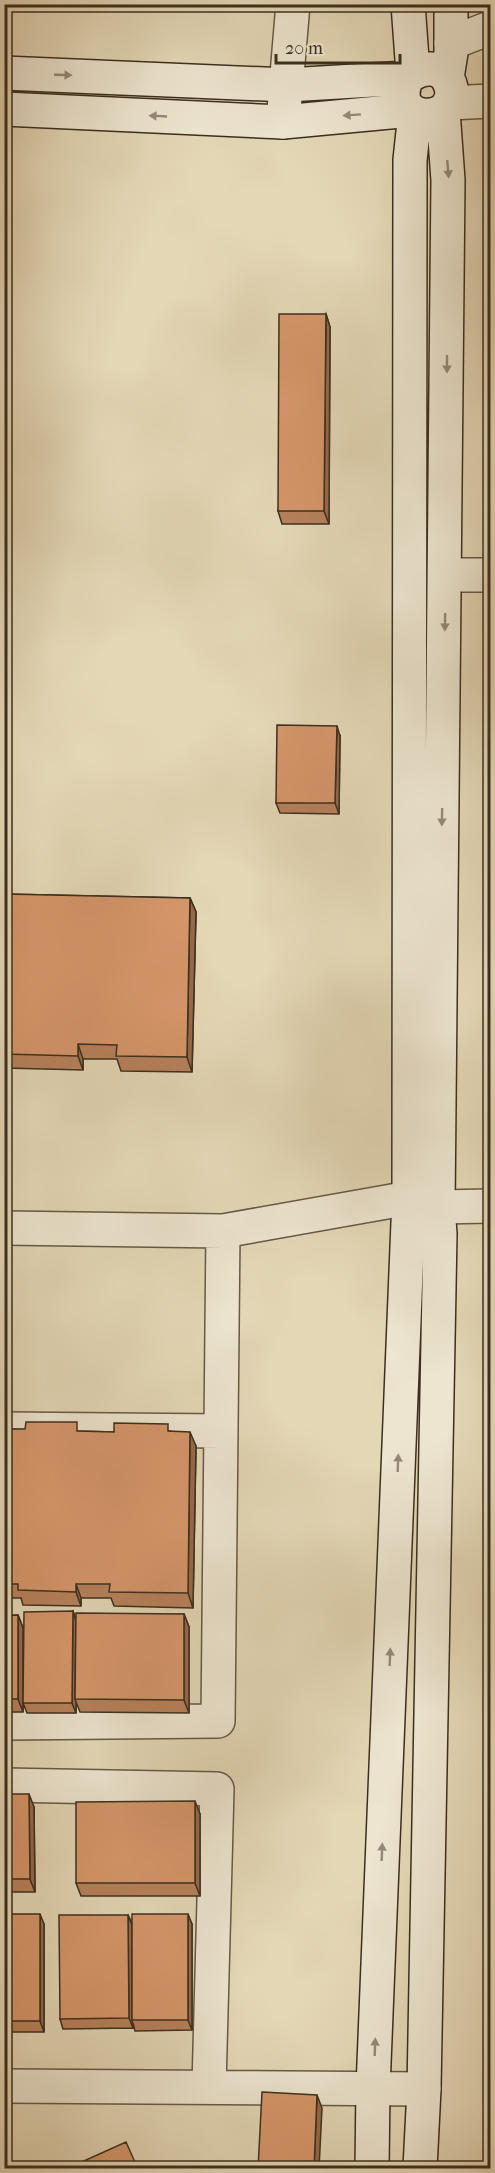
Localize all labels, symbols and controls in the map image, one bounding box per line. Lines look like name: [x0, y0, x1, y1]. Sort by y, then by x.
scale bar: [276, 27, 400, 65]
text: 20 m: [285, 38, 323, 59]
one-way arrow: [53, 71, 72, 80]
one-way arrow: [343, 110, 362, 119]
one-way arrow: [148, 111, 167, 120]
one-way arrow: [443, 160, 452, 179]
one-way arrow: [442, 355, 452, 374]
one-way arrow: [440, 613, 450, 632]
one-way arrow: [437, 808, 447, 827]
one-way arrow: [393, 1453, 403, 1472]
one-way arrow: [386, 1648, 395, 1667]
one-way arrow: [378, 1843, 387, 1862]
one-way arrow: [370, 2038, 379, 2057]

